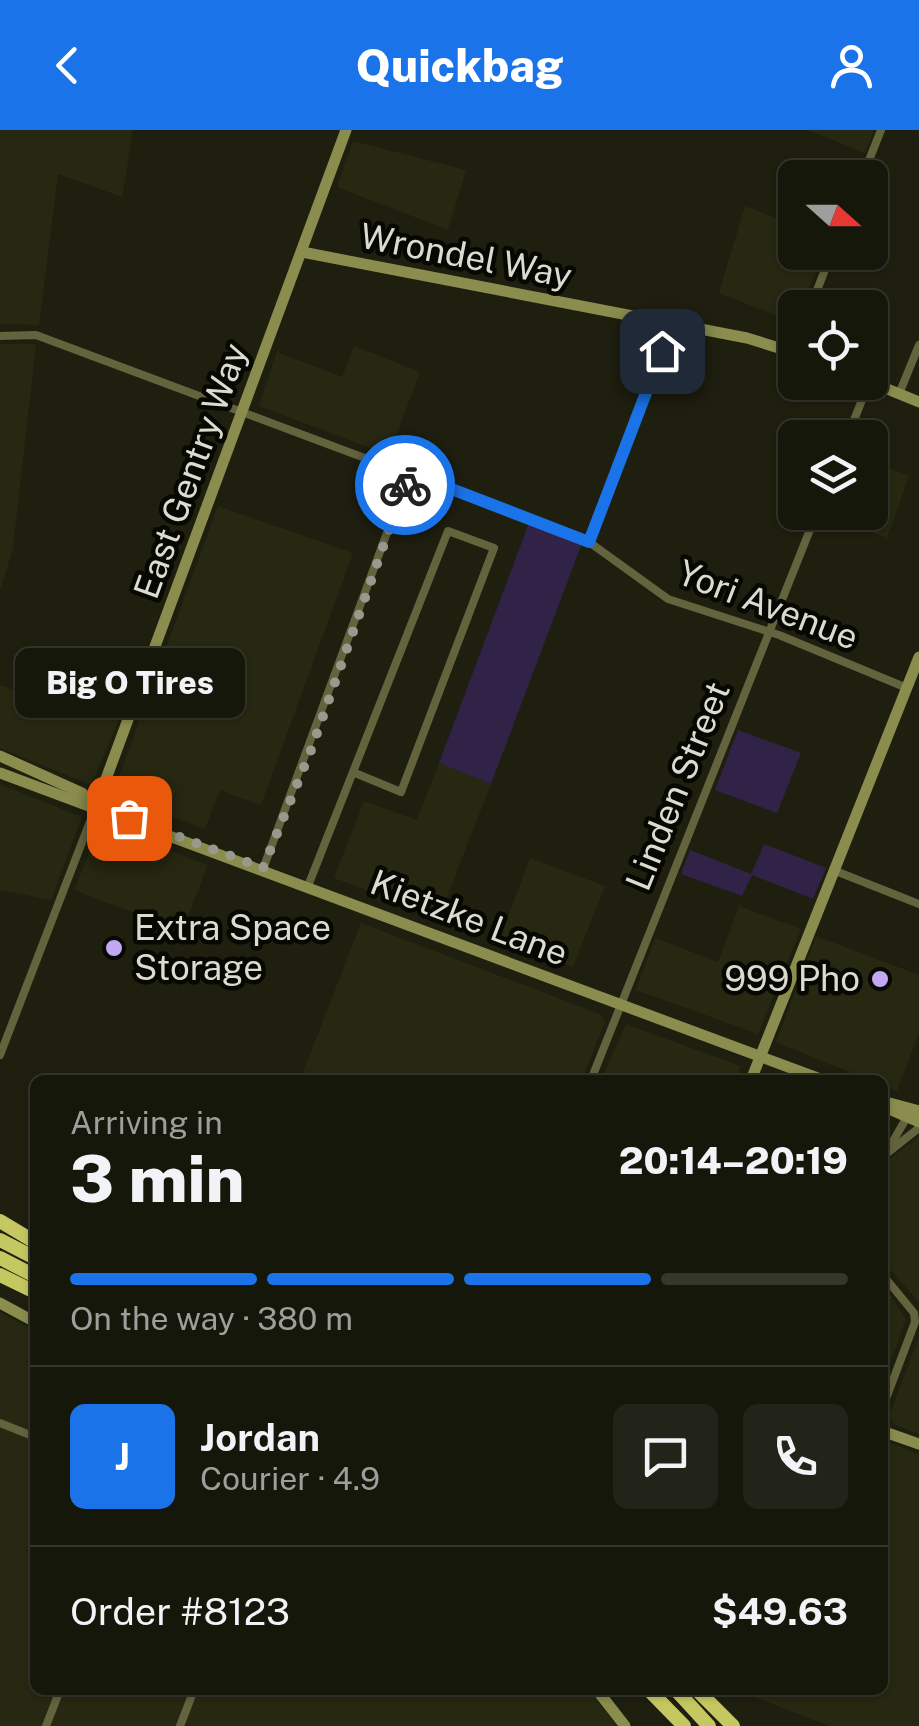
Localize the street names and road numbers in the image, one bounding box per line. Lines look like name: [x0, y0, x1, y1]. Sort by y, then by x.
street label: Wrondel Way: [357, 215, 575, 296]
street label: East Gentry Way: [125, 338, 256, 604]
street label: Yori Avenue: [672, 551, 864, 658]
street label: Linden Street: [617, 676, 738, 896]
street label: Kietzke Lane: [365, 861, 574, 974]

